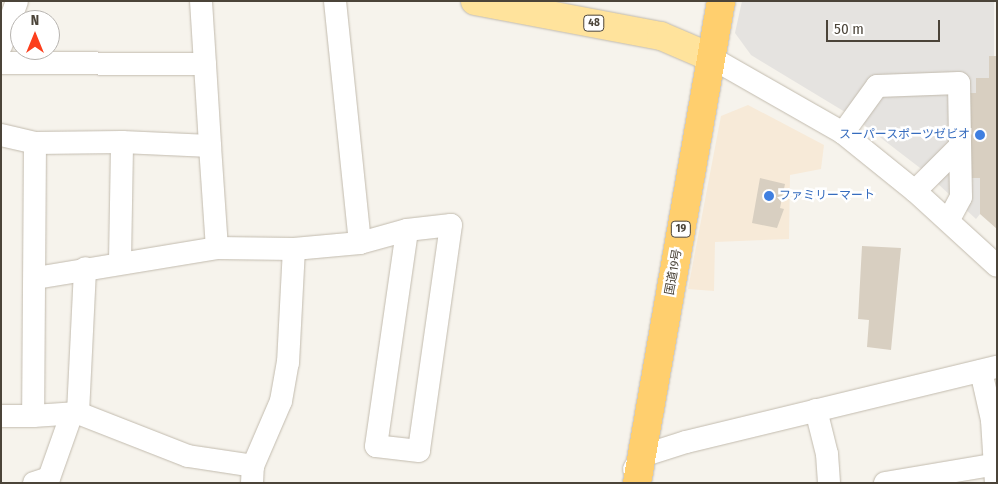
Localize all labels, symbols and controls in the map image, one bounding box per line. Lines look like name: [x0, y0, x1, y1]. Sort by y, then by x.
north arrow: [10, 10, 60, 60]
scale bar: [828, 10, 942, 42]
text: N: [31, 12, 39, 29]
road number: 48: [583, 14, 605, 32]
text: 50 m: [834, 20, 864, 38]
place label: スーパースポーツゼビオ: [838, 128, 970, 142]
marker: スーパースポーツゼビオ: [974, 129, 986, 141]
place label: ファミリーマート: [779, 189, 875, 203]
marker: ファミリーマート: [763, 190, 775, 202]
road number: 19: [670, 220, 692, 238]
street label: 国道19号: [663, 248, 685, 296]

